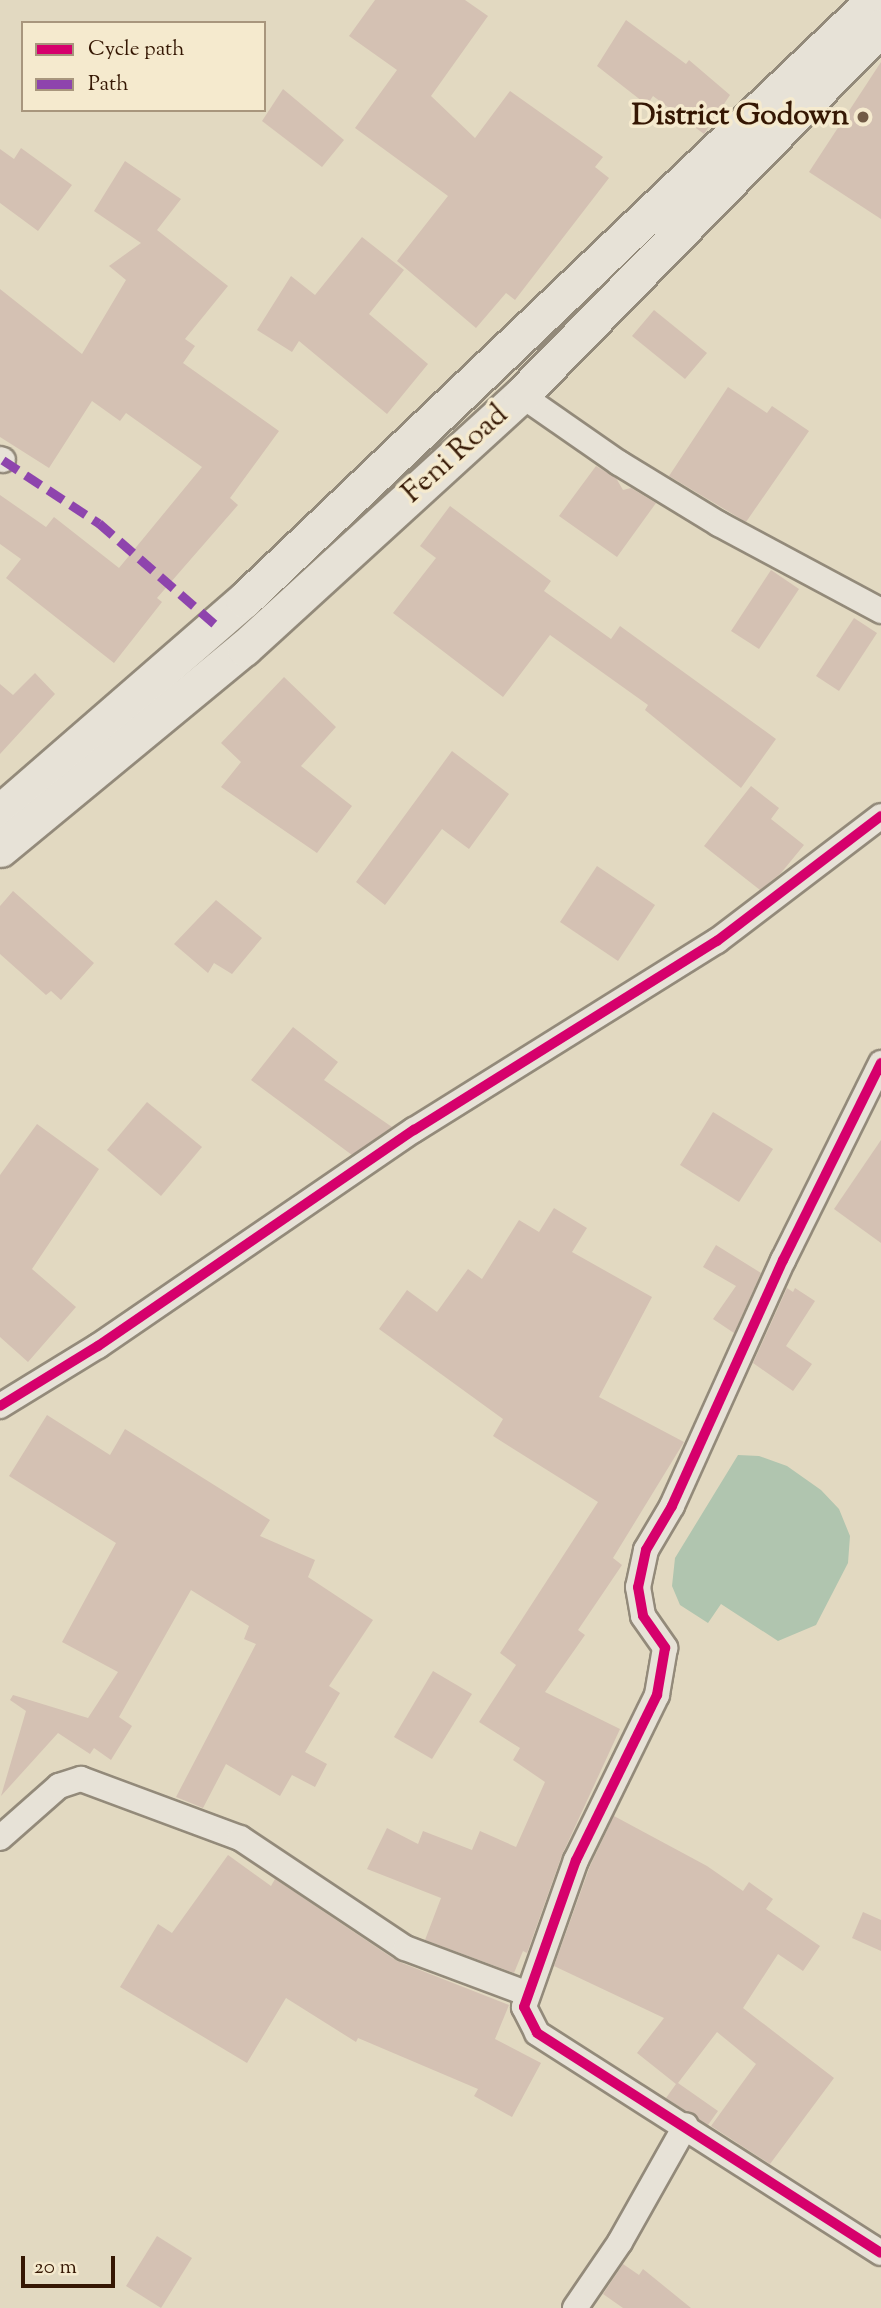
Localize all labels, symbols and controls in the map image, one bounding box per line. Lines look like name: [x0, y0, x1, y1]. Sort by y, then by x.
legend: [21, 21, 266, 112]
text: Cycle path: [88, 35, 185, 65]
text: Path: [88, 70, 129, 100]
place label: District Godown: [632, 99, 849, 135]
marker: District Godown: [855, 109, 871, 125]
street label: Feni Road: [396, 398, 516, 512]
scale bar: [24, 2242, 119, 2286]
text: 20 m: [34, 2253, 77, 2283]

